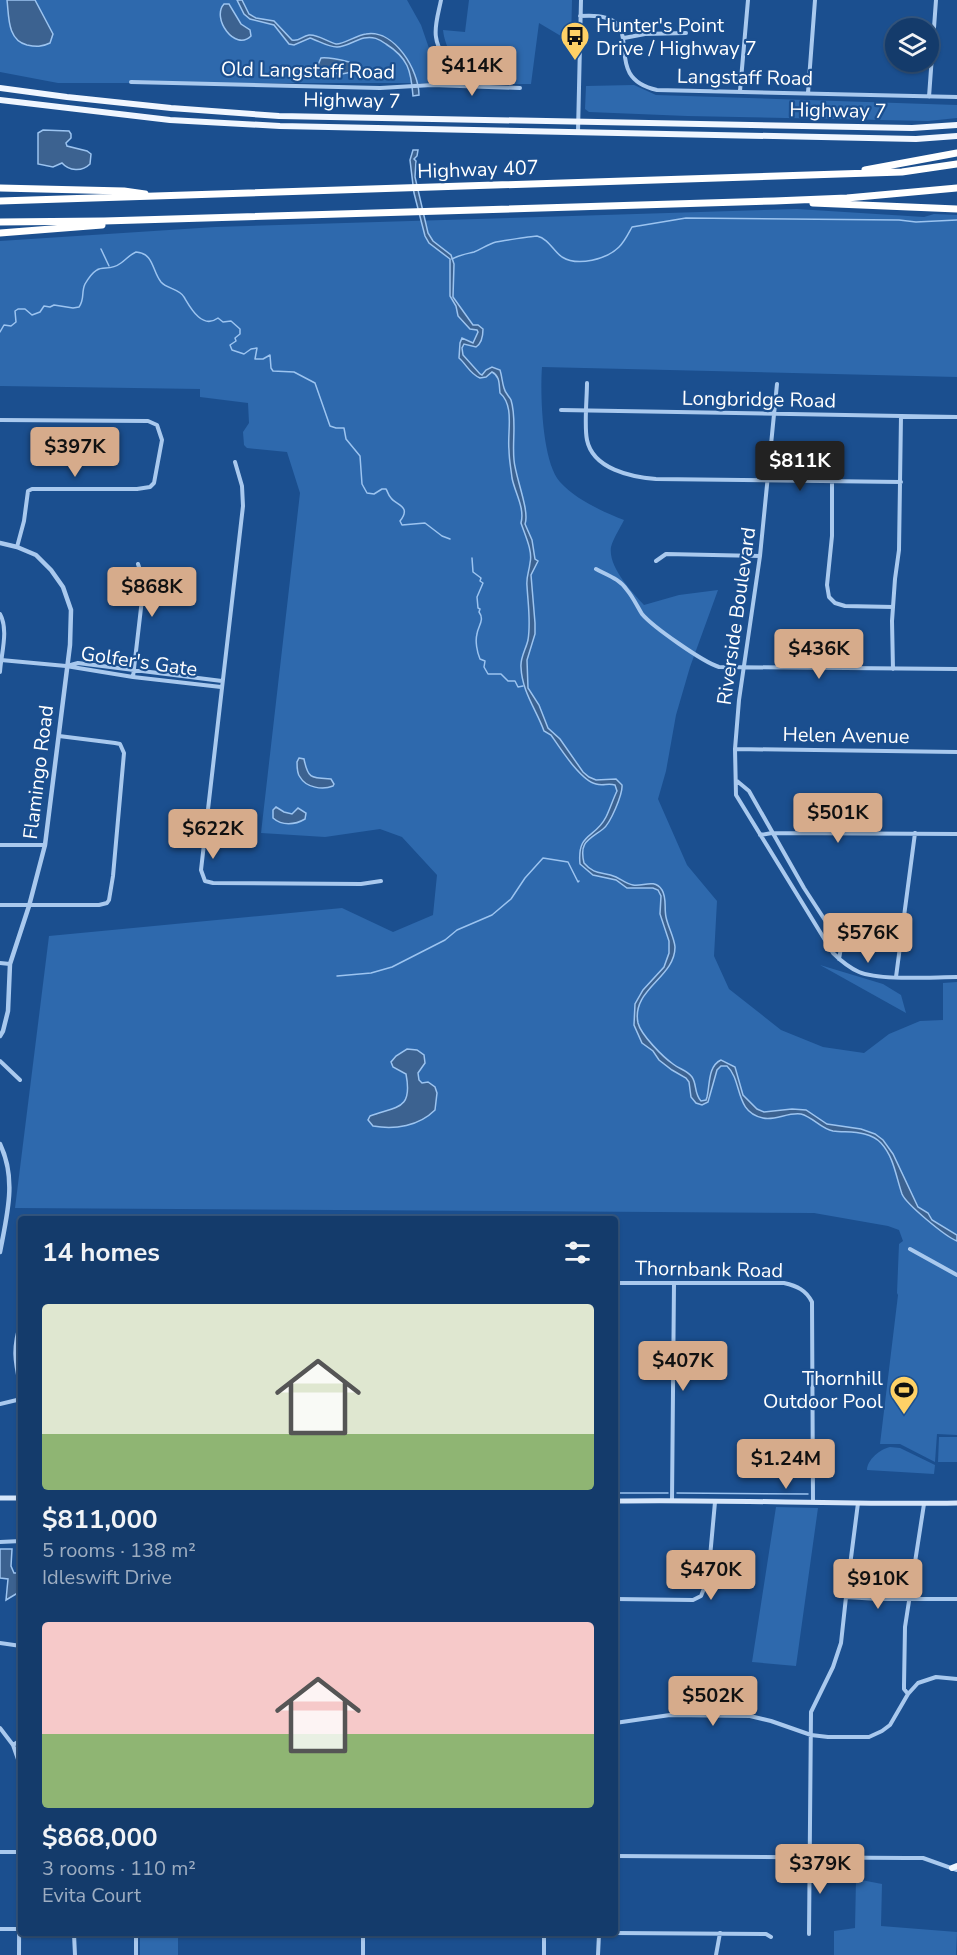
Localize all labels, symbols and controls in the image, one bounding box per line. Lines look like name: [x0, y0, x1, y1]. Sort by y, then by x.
place label: Hunter's Point Drive / Highway 7: [596, 12, 757, 62]
map controls: [885, 18, 939, 72]
button: layers: [885, 18, 939, 72]
bus stop icon: Hunter's Point Drive / Highway 7: [559, 20, 591, 62]
pin: $414K: [430, 46, 514, 97]
text: $414K: [441, 52, 503, 79]
street label: Old Langstaff Road: [221, 55, 395, 86]
street label: Langstaff Road: [677, 63, 813, 92]
street label: Highway 7: [303, 86, 401, 115]
street label: Highway 7: [789, 96, 887, 125]
street label: Highway 407: [417, 154, 539, 185]
street label: Longbridge Road: [682, 385, 836, 414]
pin: $397K: [33, 427, 117, 478]
text: $397K: [44, 433, 106, 460]
pin: $811K: [758, 441, 842, 492]
text: $811K: [769, 447, 831, 474]
street label: Riverside Boulevard: [711, 525, 762, 707]
pin: $868K: [110, 567, 194, 618]
text: $868K: [121, 573, 183, 600]
pin: $436K: [777, 629, 861, 680]
text: $436K: [788, 635, 850, 662]
street label: Golfer's Gate: [79, 640, 199, 683]
street label: Flamingo Road: [17, 703, 60, 841]
street label: Helen Avenue: [782, 721, 910, 750]
pin: $501K: [796, 793, 880, 844]
text: $501K: [807, 799, 869, 826]
pin: $622K: [171, 809, 255, 860]
text: $622K: [182, 815, 244, 842]
pin: $576K: [826, 913, 910, 964]
text: $576K: [837, 919, 899, 946]
text: 14 homes: [42, 1235, 160, 1270]
icon: filters: [561, 1236, 594, 1269]
street label: Thornbank Road: [635, 1255, 783, 1284]
pin: $407K: [641, 1341, 725, 1392]
icon: home: [264, 1343, 372, 1451]
text: $407K: [652, 1347, 714, 1374]
place label: Thornhill Outdoor Pool: [763, 1365, 883, 1415]
sports icon: Thornhill Outdoor Pool: [888, 1374, 920, 1416]
pin: $1.24M: [737, 1439, 835, 1490]
text: $1.24M: [751, 1445, 821, 1472]
text: $811,000: [42, 1502, 158, 1537]
text: 5 rooms · 138 m²: [42, 1537, 196, 1564]
pin: $470K: [669, 1550, 753, 1601]
text: $470K: [680, 1556, 742, 1583]
pin: $910K: [836, 1559, 920, 1610]
text: Idleswift Drive: [42, 1564, 172, 1591]
text: $910K: [847, 1565, 909, 1592]
icon: home: [264, 1661, 372, 1769]
pin: $502K: [671, 1676, 755, 1727]
text: $502K: [682, 1682, 744, 1709]
text: $868,000: [42, 1820, 158, 1855]
pin: $379K: [778, 1844, 862, 1895]
text: $379K: [789, 1850, 851, 1877]
text: 3 rooms · 110 m²: [42, 1855, 196, 1882]
text: Evita Court: [42, 1882, 141, 1909]

